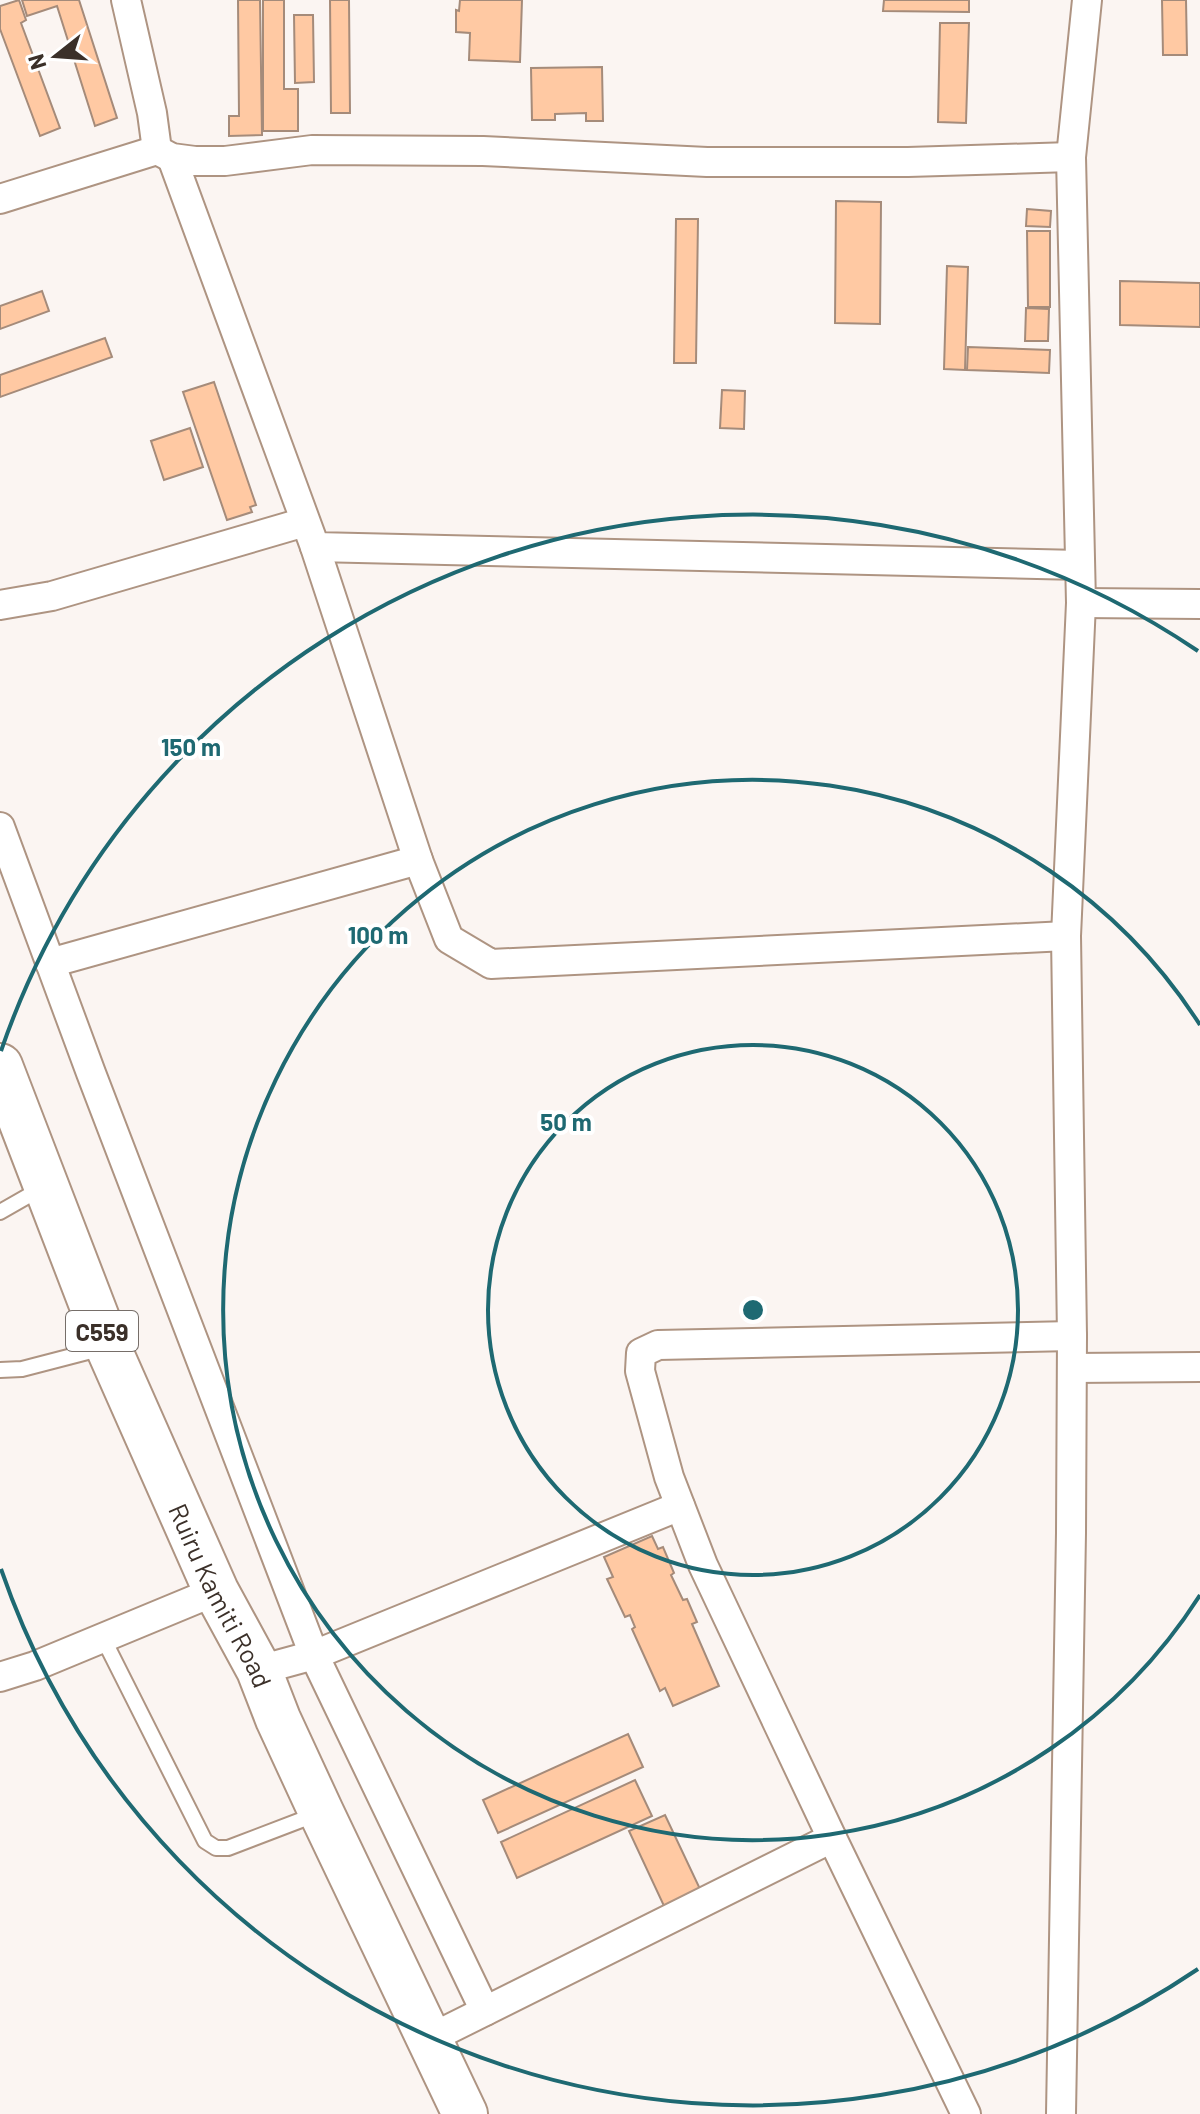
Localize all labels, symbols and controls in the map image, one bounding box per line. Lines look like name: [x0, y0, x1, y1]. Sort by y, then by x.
north arrow: [16, 16, 96, 96]
text: N: [21, 51, 50, 73]
text: 150 m: [161, 732, 221, 761]
text: 100 m: [348, 920, 408, 949]
text: 50 m: [540, 1107, 592, 1136]
centre of rings: [739, 1296, 767, 1324]
road number: C559: [66, 1311, 138, 1351]
street label: Ruiru Kamiti Road: [164, 1498, 280, 1691]

